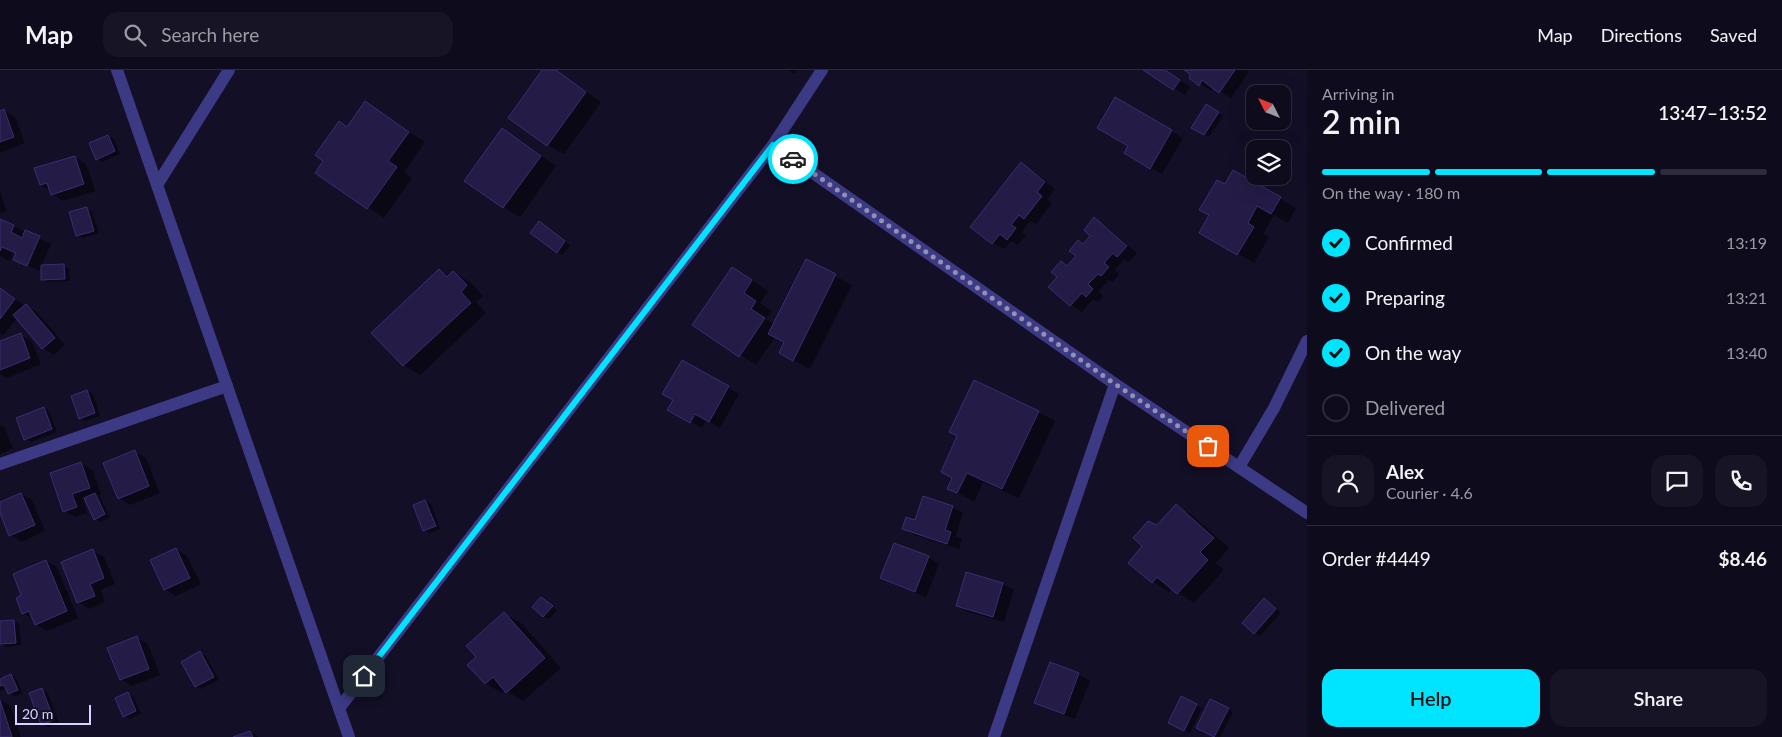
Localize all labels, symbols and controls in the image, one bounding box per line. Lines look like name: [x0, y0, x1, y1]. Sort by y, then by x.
search box: [103, 12, 453, 57]
text: Map: [25, 20, 73, 49]
icon: search: [121, 21, 149, 49]
text: Search here: [161, 23, 259, 46]
text: Map: [1537, 24, 1573, 46]
text: Directions: [1601, 24, 1682, 46]
text: Saved: [1710, 24, 1757, 46]
text: Arriving in: [1322, 84, 1395, 103]
north arrow: [1246, 85, 1291, 130]
map controls: [1246, 85, 1291, 185]
text: 13:47–13:52: [1658, 101, 1767, 124]
text: 2 min: [1322, 102, 1401, 141]
courier: [768, 134, 818, 184]
button: layers: [1246, 140, 1291, 185]
icon: car: [779, 145, 807, 173]
text: On the way · 180 m: [1322, 183, 1460, 202]
icon: check: [1322, 229, 1350, 257]
text: Confirmed: [1365, 231, 1453, 254]
text: 13:19: [1726, 233, 1767, 252]
icon: check: [1322, 284, 1350, 312]
text: Preparing: [1365, 286, 1445, 309]
text: 13:21: [1726, 288, 1767, 307]
icon: check: [1322, 339, 1350, 367]
text: On the way: [1365, 341, 1461, 364]
text: 13:40: [1726, 343, 1767, 362]
text: Delivered: [1365, 396, 1445, 419]
pin: [1187, 425, 1229, 467]
icon: bag: [1194, 432, 1222, 460]
button: person: [1322, 455, 1374, 507]
button: chat: [1651, 455, 1703, 507]
button: phone: [1715, 455, 1767, 507]
text: Alex: [1386, 460, 1424, 483]
text: Courier · 4.6: [1386, 483, 1473, 502]
text: Order #4449: [1322, 547, 1431, 570]
text: $8.46: [1718, 547, 1767, 570]
pin: [343, 655, 385, 697]
icon: home: [350, 662, 378, 690]
button: Help: [1322, 669, 1540, 727]
button: Share: [1550, 669, 1767, 727]
scale bar: [15, 702, 91, 725]
text: 20 m: [22, 705, 53, 722]

